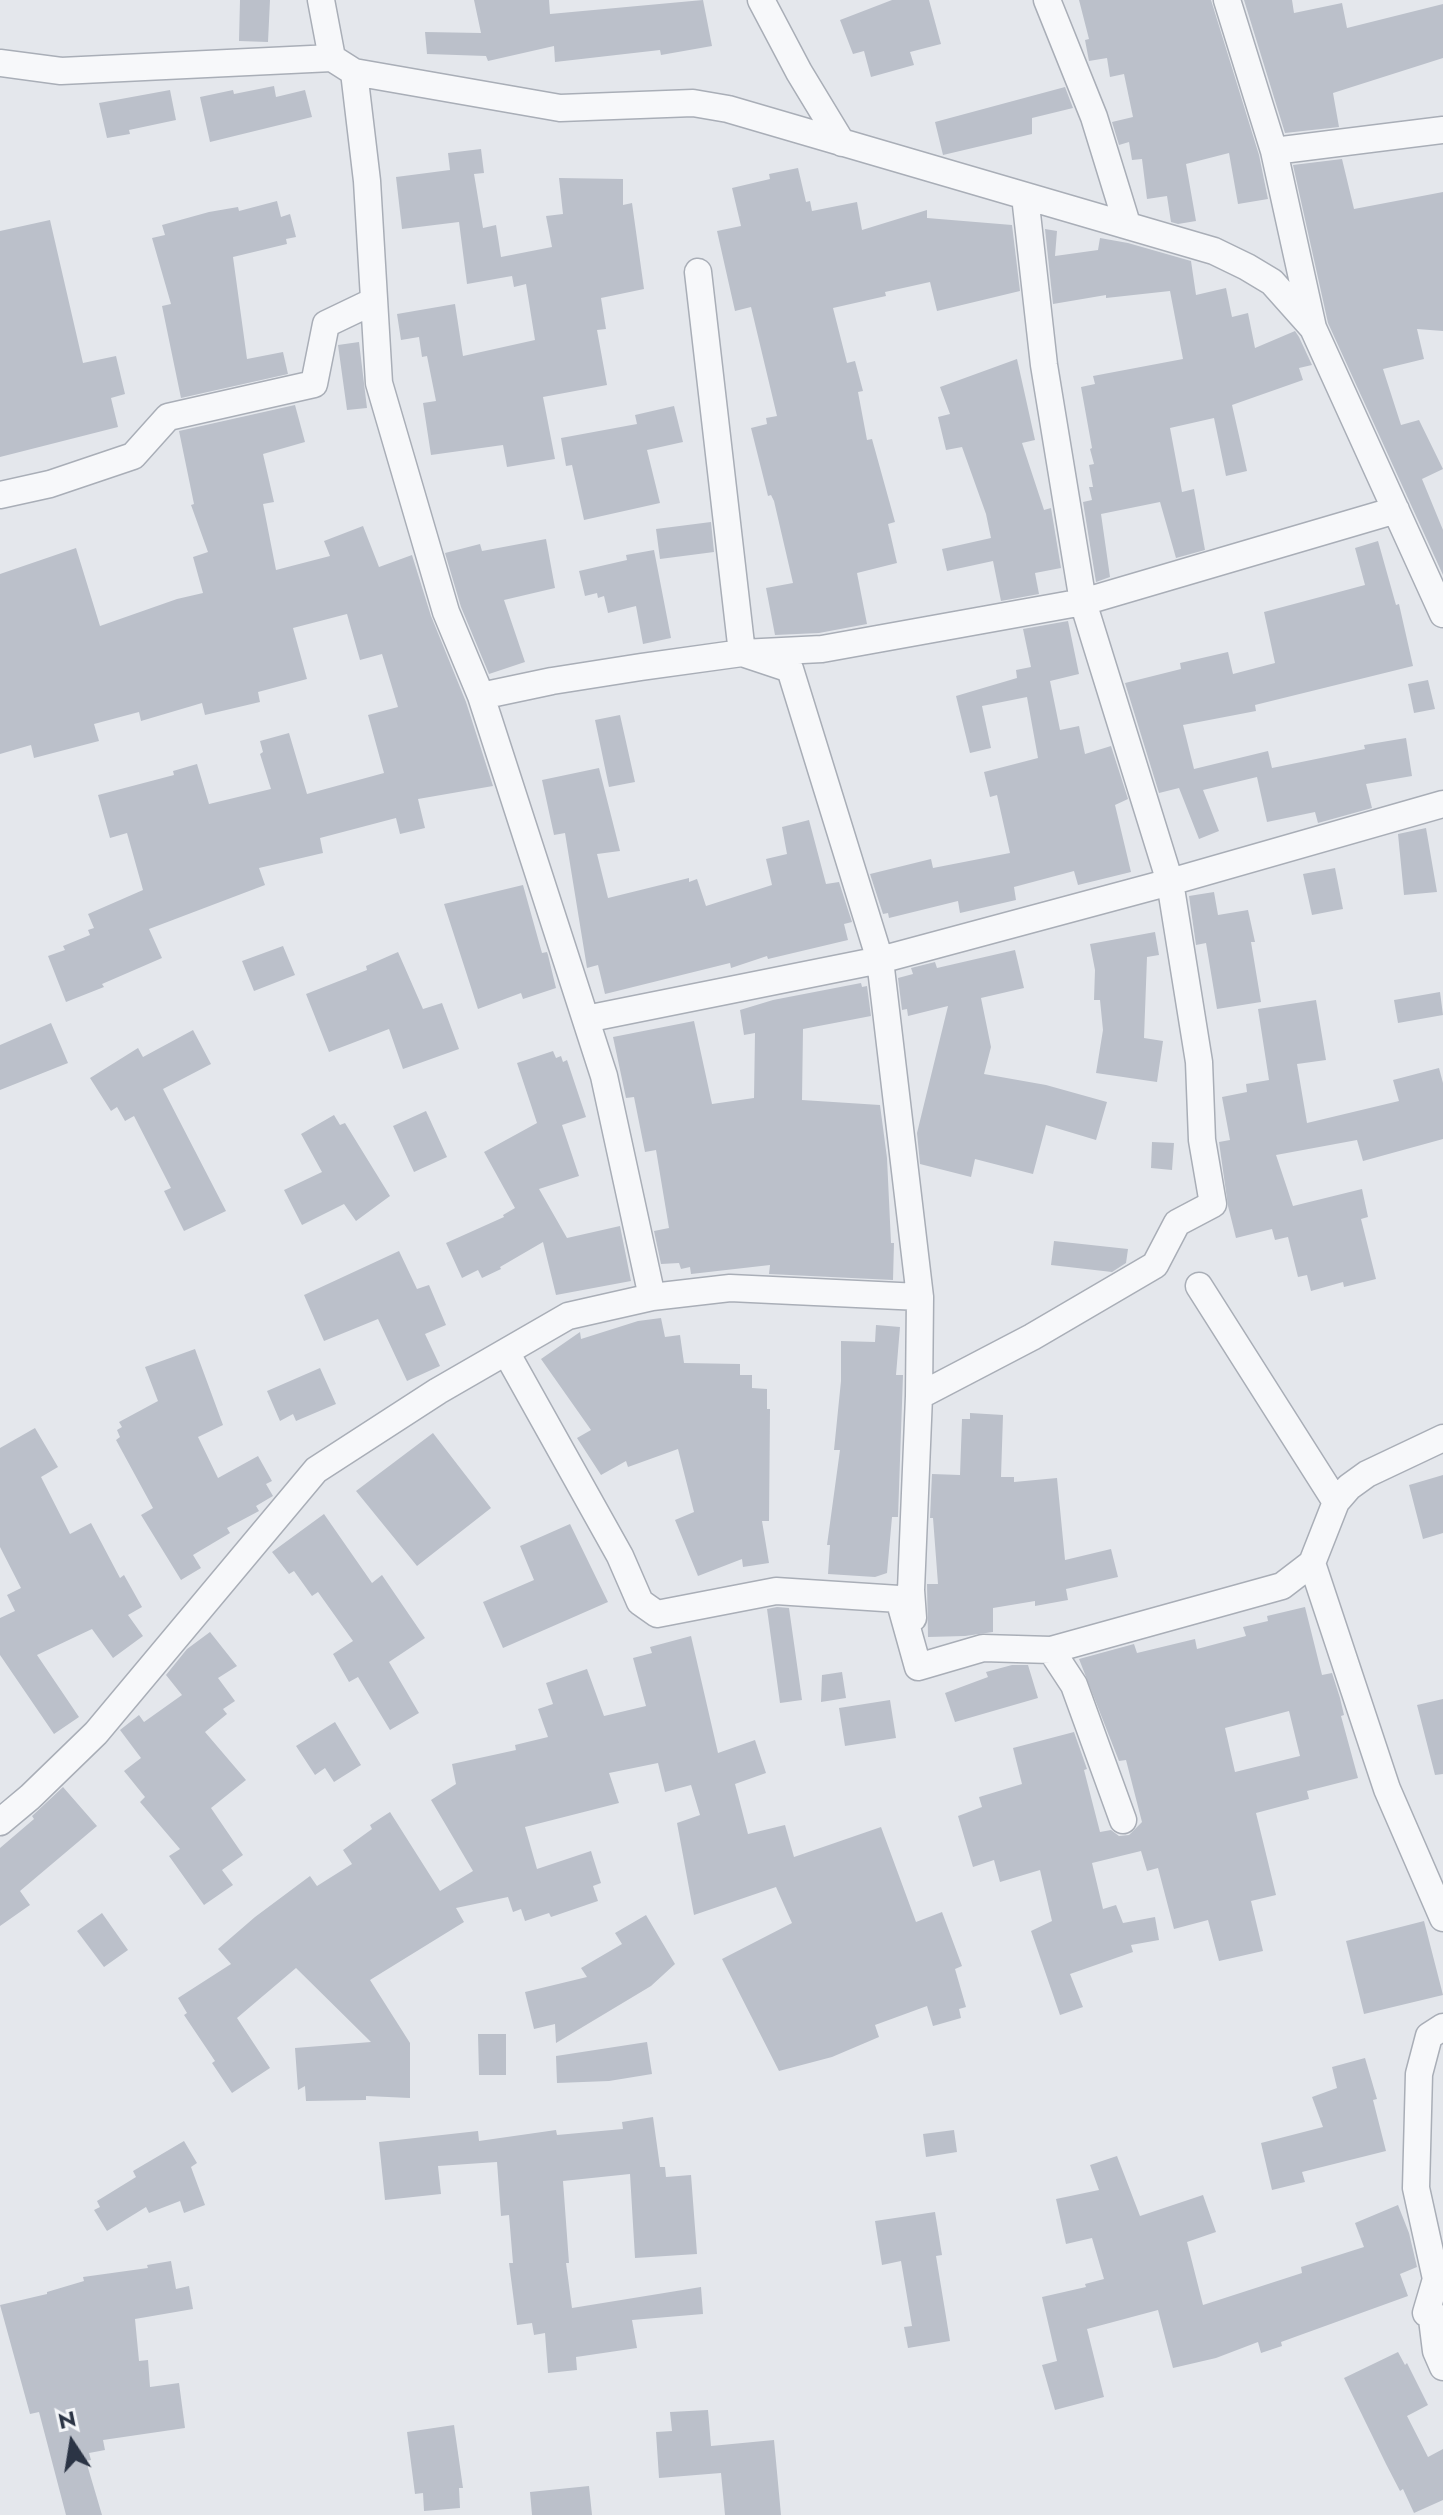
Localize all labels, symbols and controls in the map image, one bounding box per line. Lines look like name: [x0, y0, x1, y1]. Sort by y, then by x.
text: N: [55, 2402, 79, 2437]
north arrow: [32, 2403, 112, 2483]

